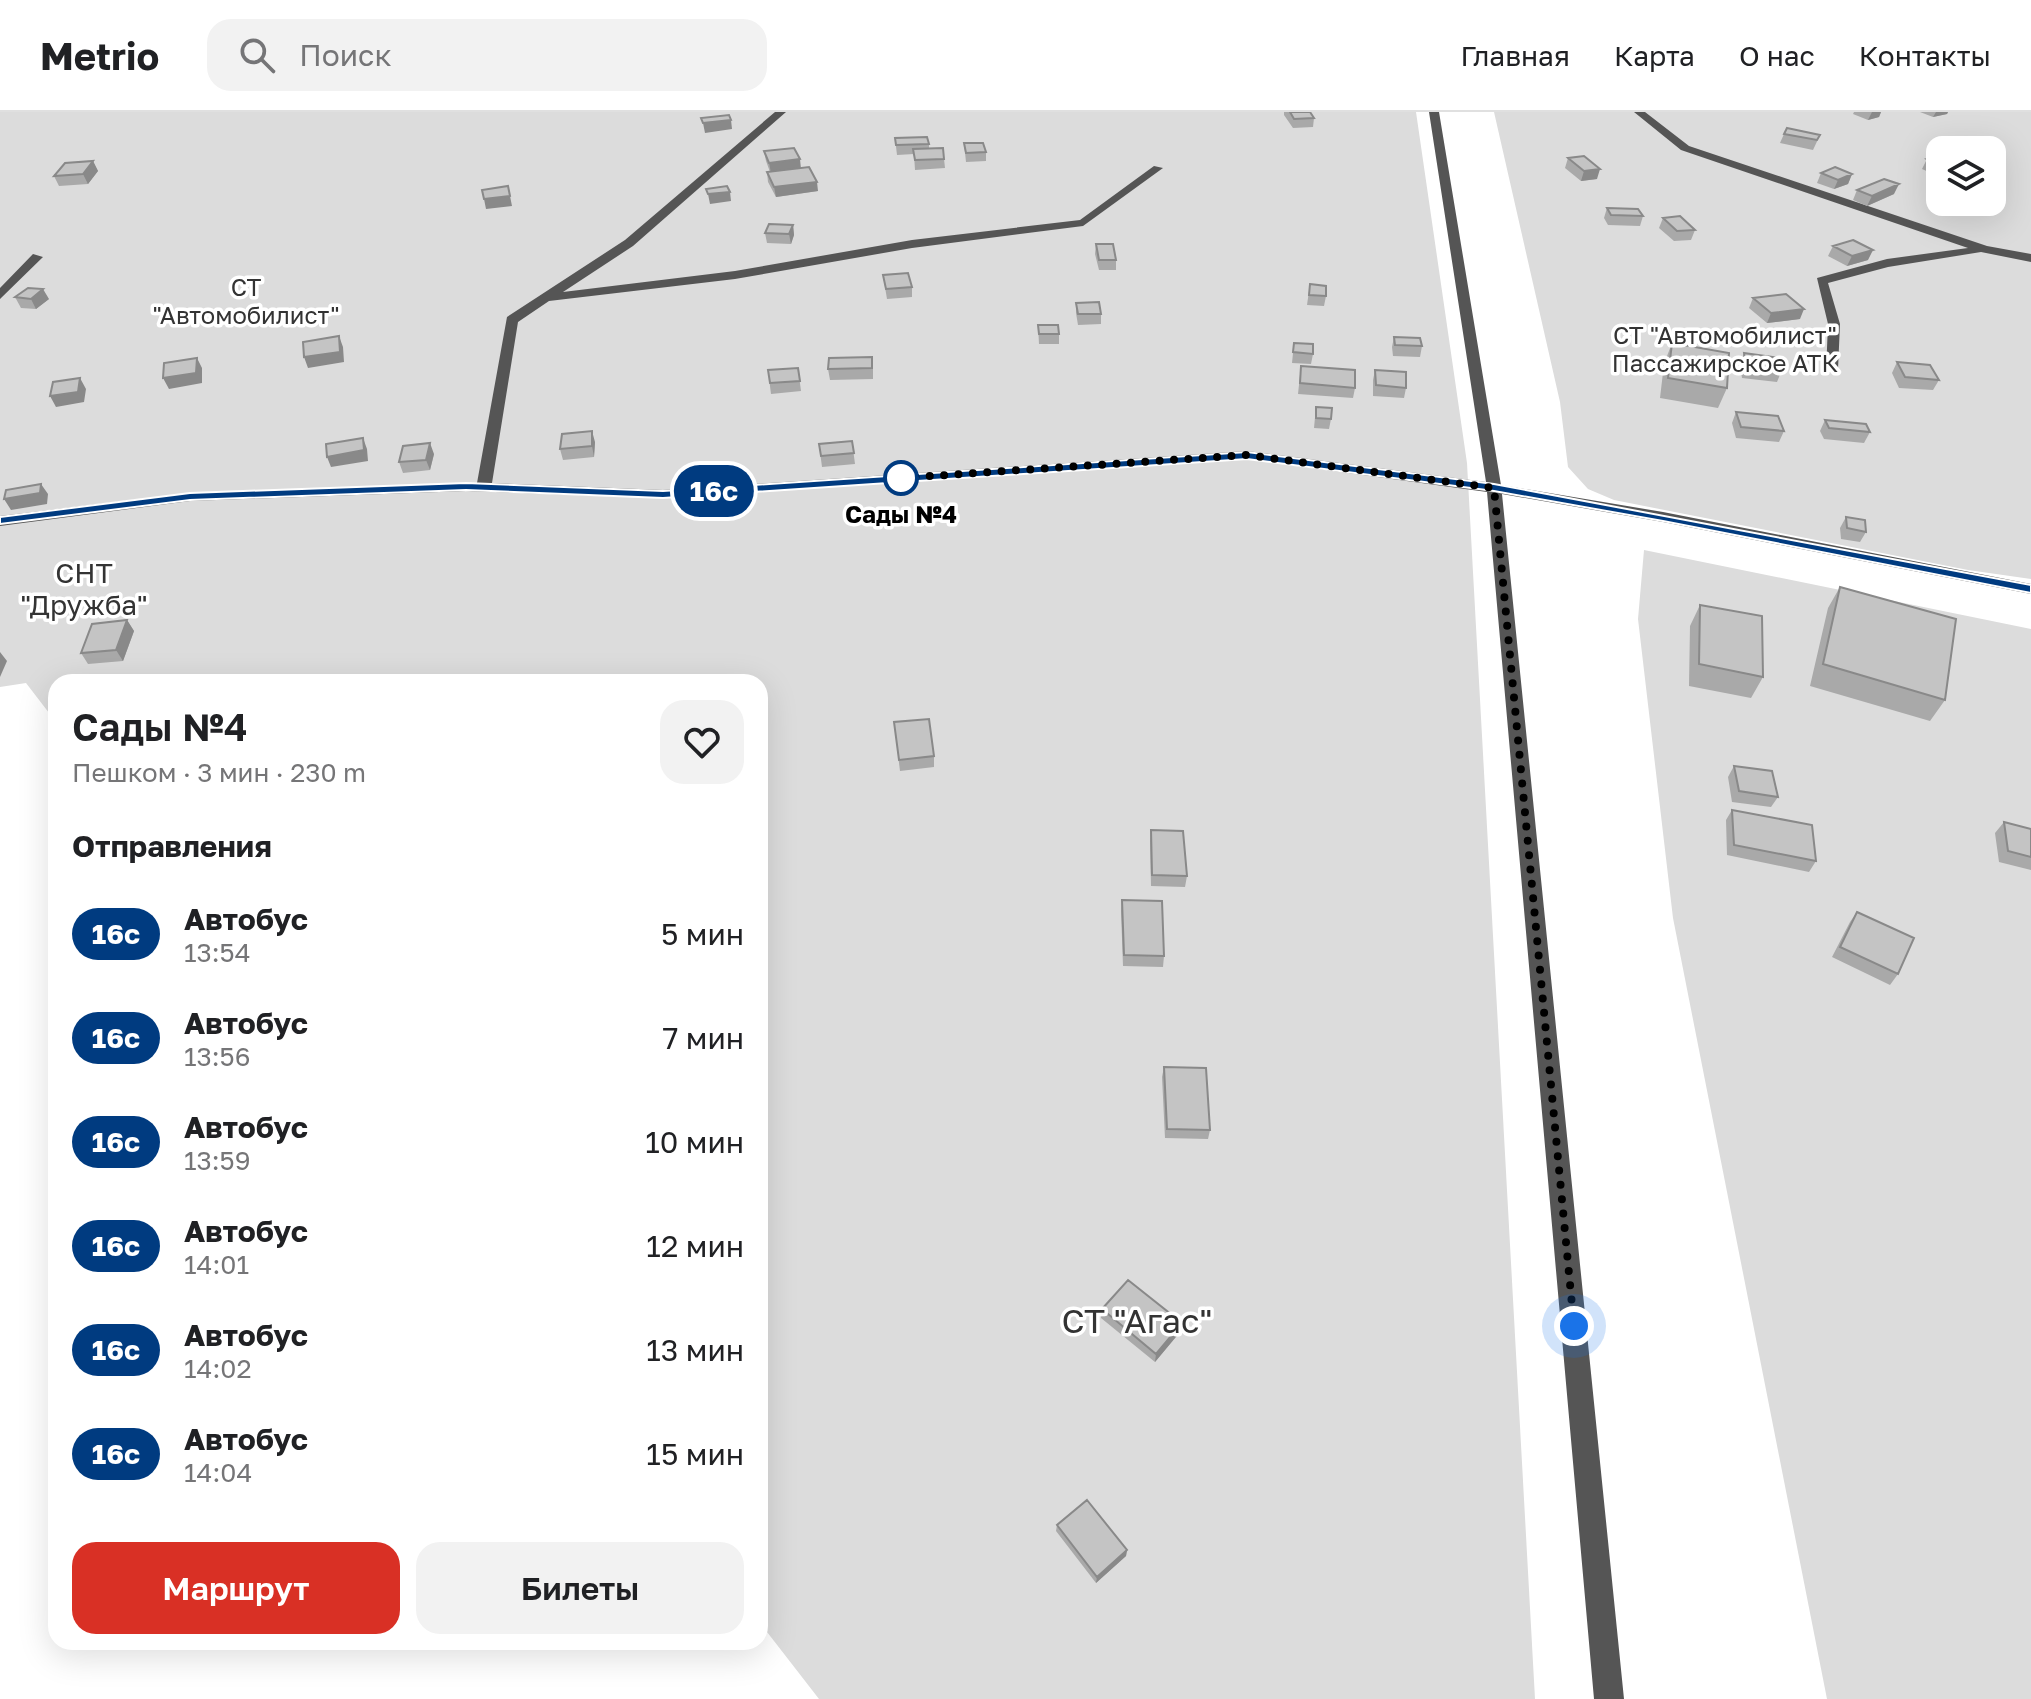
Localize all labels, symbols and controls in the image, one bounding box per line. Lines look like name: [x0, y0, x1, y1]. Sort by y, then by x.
search box: [207, 19, 767, 91]
text: Metrio: [40, 33, 159, 78]
icon: search: [235, 33, 279, 77]
text: Поиск: [299, 37, 392, 73]
text: Главная: [1460, 39, 1570, 72]
text: Карта: [1614, 39, 1695, 72]
text: О нас: [1739, 39, 1815, 72]
text: Контакты: [1859, 39, 1991, 72]
map controls: [1926, 136, 2006, 216]
button: layers: [1926, 136, 2006, 216]
park label: СТ "Автомобилист": [152, 272, 340, 329]
park label: СТ "Автомобилист" Пассажирское АТК: [1612, 320, 1838, 377]
marker: Сады №4: [884, 461, 918, 495]
line badge: 16с: [668, 465, 760, 517]
text: 16с: [690, 474, 738, 507]
place label: Сады №4: [845, 499, 957, 528]
park label: СНТ "Дружба": [20, 556, 148, 621]
button: heart: [660, 700, 744, 784]
text: Сады №4: [72, 704, 248, 749]
text: Пешком · 3 мин · 230 m: [72, 757, 366, 788]
text: Отправления: [72, 828, 272, 864]
text: Автобус: [184, 901, 308, 937]
text: 5 мин: [661, 916, 744, 952]
text: 16с: [92, 917, 140, 950]
text: 13:54: [184, 937, 251, 968]
text: Автобус: [184, 1005, 308, 1041]
text: 7 мин: [662, 1020, 744, 1056]
text: 16с: [92, 1021, 140, 1054]
text: 13:56: [184, 1041, 250, 1072]
text: Автобус: [184, 1109, 308, 1145]
text: 10 мин: [645, 1124, 744, 1160]
text: 16с: [92, 1125, 140, 1158]
text: 13:59: [184, 1145, 250, 1176]
text: Автобус: [184, 1213, 308, 1249]
text: 12 мин: [646, 1228, 744, 1264]
text: 16с: [92, 1229, 140, 1262]
text: 14:01: [184, 1249, 249, 1280]
park label: СТ "Агас": [1062, 1300, 1212, 1340]
your location: [1554, 1306, 1594, 1346]
text: Автобус: [184, 1317, 308, 1353]
text: 13 мин: [646, 1332, 744, 1368]
text: 16с: [92, 1333, 140, 1366]
text: 14:02: [184, 1353, 251, 1384]
text: Автобус: [184, 1421, 308, 1457]
text: 15 мин: [646, 1436, 744, 1472]
text: 16с: [92, 1437, 140, 1470]
text: 14:04: [184, 1457, 252, 1488]
button: Маршрут: [72, 1542, 400, 1634]
button: Билеты: [416, 1542, 744, 1634]

